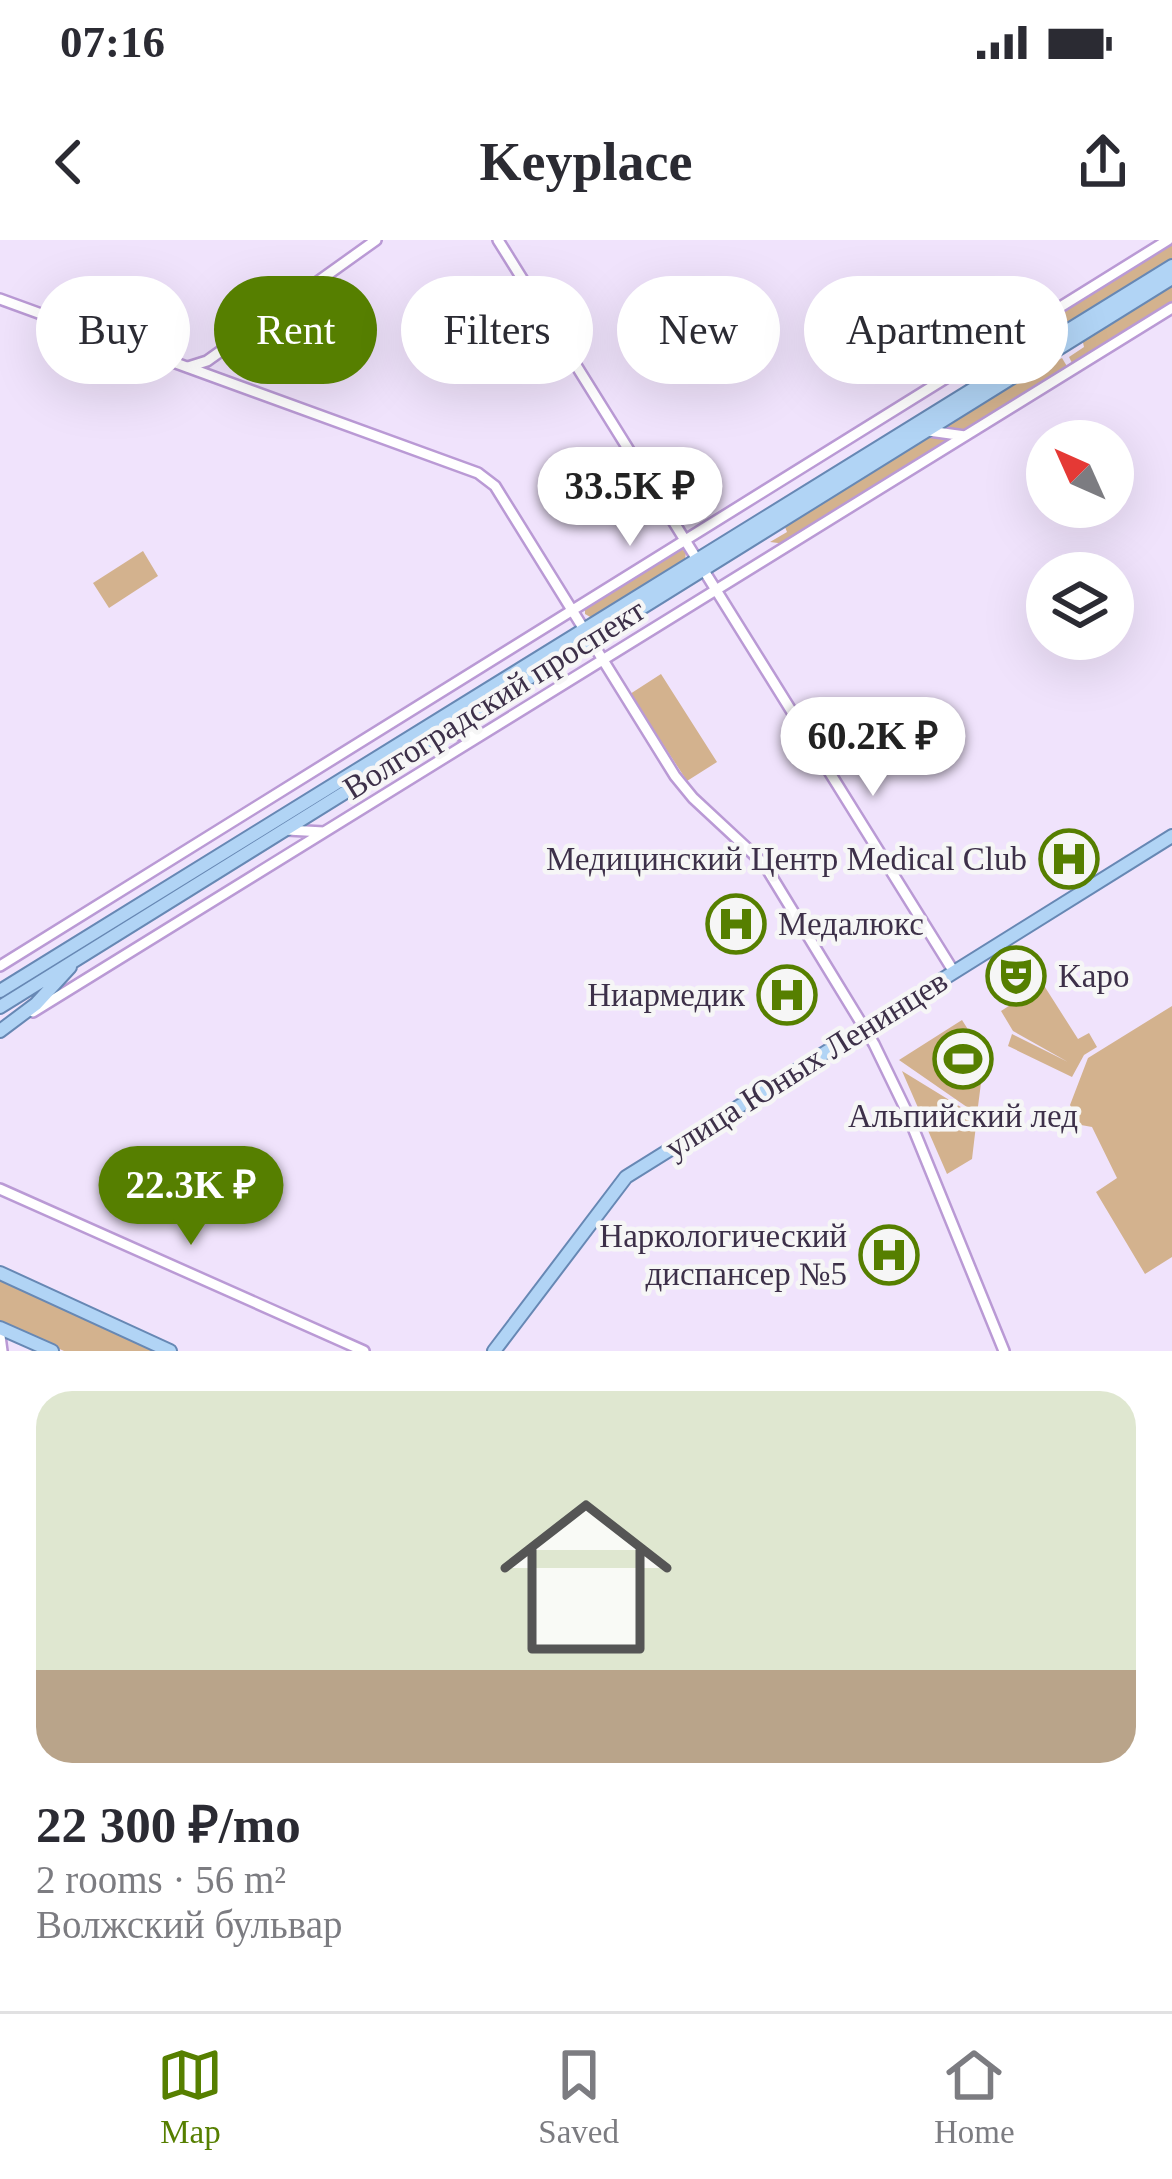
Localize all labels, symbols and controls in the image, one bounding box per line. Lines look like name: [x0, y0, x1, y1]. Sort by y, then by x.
text: 07:16: [60, 17, 165, 67]
icon: back: [36, 129, 102, 195]
icon: share: [1070, 129, 1136, 195]
text: Keyplace: [480, 132, 692, 192]
chip: Buy: [36, 276, 190, 384]
chip: Rent: [214, 276, 377, 384]
chip: Filters: [401, 276, 593, 384]
chip: New: [617, 276, 780, 384]
chip: Apartment: [804, 276, 1068, 384]
north arrow: [1026, 420, 1134, 528]
map controls: [1026, 420, 1134, 660]
pin: 33.5K ₽: [519, 447, 741, 549]
text: 33.5K ₽: [564, 464, 696, 507]
button: layers: [1026, 552, 1134, 660]
street label: Волгоградский проспект: [337, 592, 651, 806]
pin: 60.2K ₽: [762, 697, 984, 799]
text: 60.2K ₽: [807, 714, 939, 757]
hospital icon: Медицинский Центр Medical Club: [1038, 828, 1100, 890]
place label: Медицинский Центр Medical Club: [546, 841, 1027, 877]
hospital icon: Медалюкс: [705, 893, 767, 955]
place label: Медалюкс: [778, 906, 924, 942]
theatre icon: Kapo: [985, 945, 1047, 1007]
place label: Kapo: [1058, 958, 1129, 994]
street label: улица Юных Ленинцев: [658, 962, 954, 1166]
hospital icon: Ниармедик: [756, 964, 818, 1026]
place label: Ниармедик: [587, 977, 746, 1013]
sports icon: Альпийский лед: [932, 1028, 994, 1090]
place label: Альпийский лед: [848, 1098, 1078, 1134]
pin: 22.3K ₽: [80, 1146, 302, 1248]
text: 22.3K ₽: [125, 1163, 257, 1206]
place label: Наркологический диспансер №5: [599, 1218, 847, 1292]
hospital icon: Наркологический диспансер №5: [858, 1224, 920, 1286]
icon: home: [478, 1469, 694, 1685]
text: 22 300 ₽/mo: [36, 1797, 301, 1853]
text: 2 rooms · 56 m²: [36, 1858, 286, 1901]
text: Волжский бульвар: [36, 1903, 343, 1946]
tab: Map: [157, 2042, 223, 2151]
tab: Saved: [538, 2042, 619, 2151]
tab: Home: [934, 2042, 1015, 2151]

